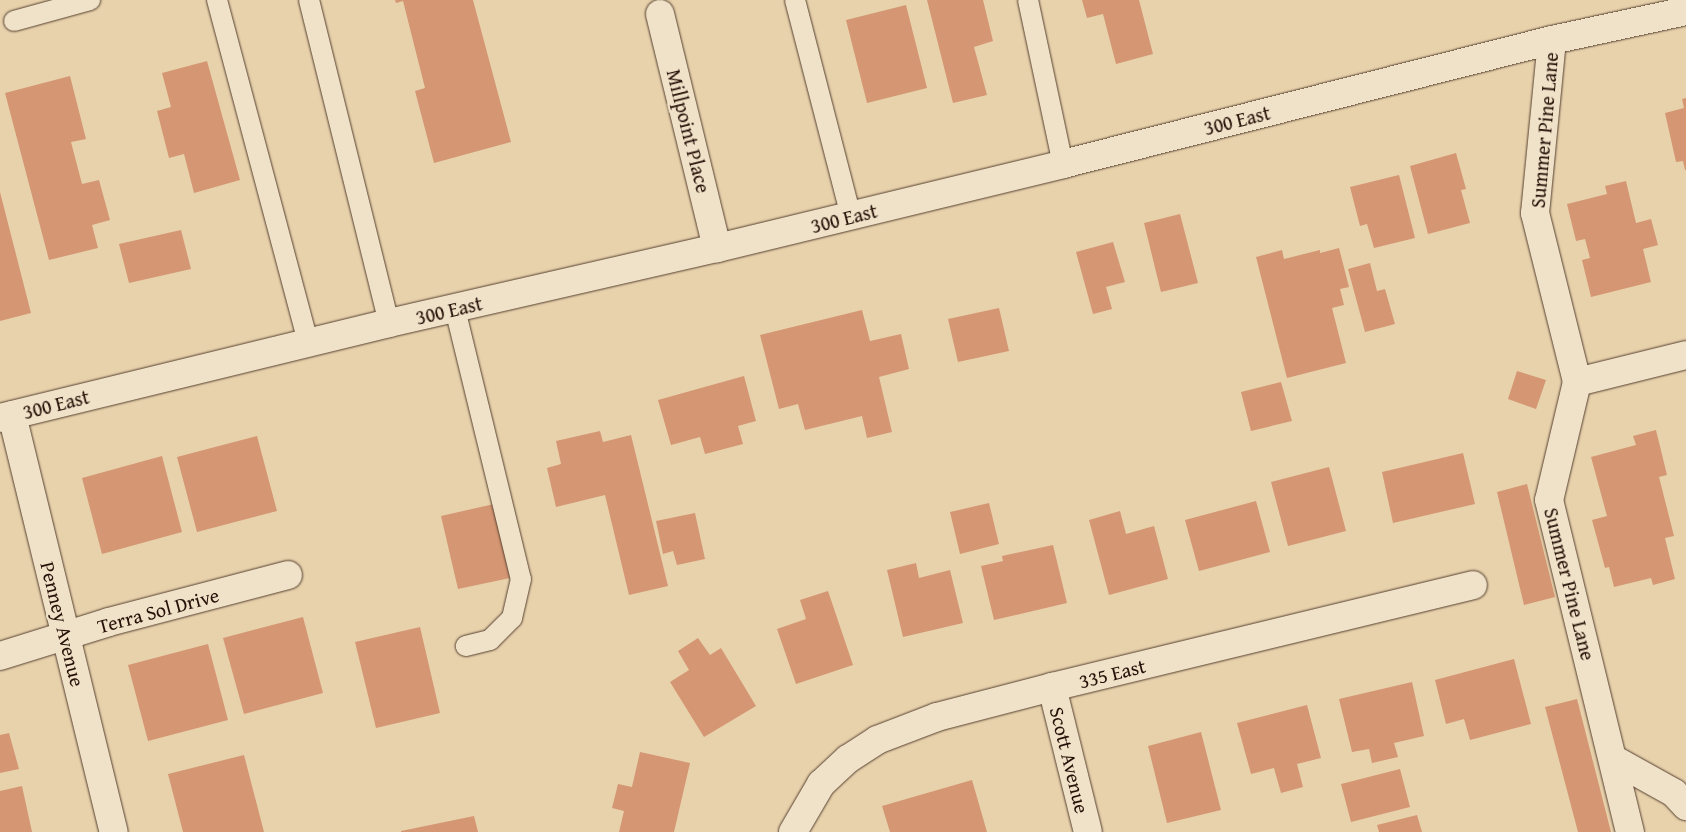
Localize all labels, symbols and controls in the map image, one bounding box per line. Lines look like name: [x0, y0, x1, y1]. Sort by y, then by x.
street label: Summer Pine Lane: [1525, 51, 1563, 209]
street label: Millpoint Place: [662, 67, 716, 195]
street label: 300 East: [1201, 100, 1273, 140]
street label: 300 East: [808, 198, 880, 238]
street label: 300 East: [413, 291, 485, 329]
street label: 300 East: [20, 384, 92, 424]
street label: Summer Pine Lane: [1539, 505, 1601, 663]
street label: Penney Avenue: [36, 559, 90, 689]
street label: Terra Sol Drive: [95, 582, 221, 638]
street label: 335 East: [1076, 653, 1148, 693]
street label: Scott Avenue: [1045, 704, 1095, 816]

